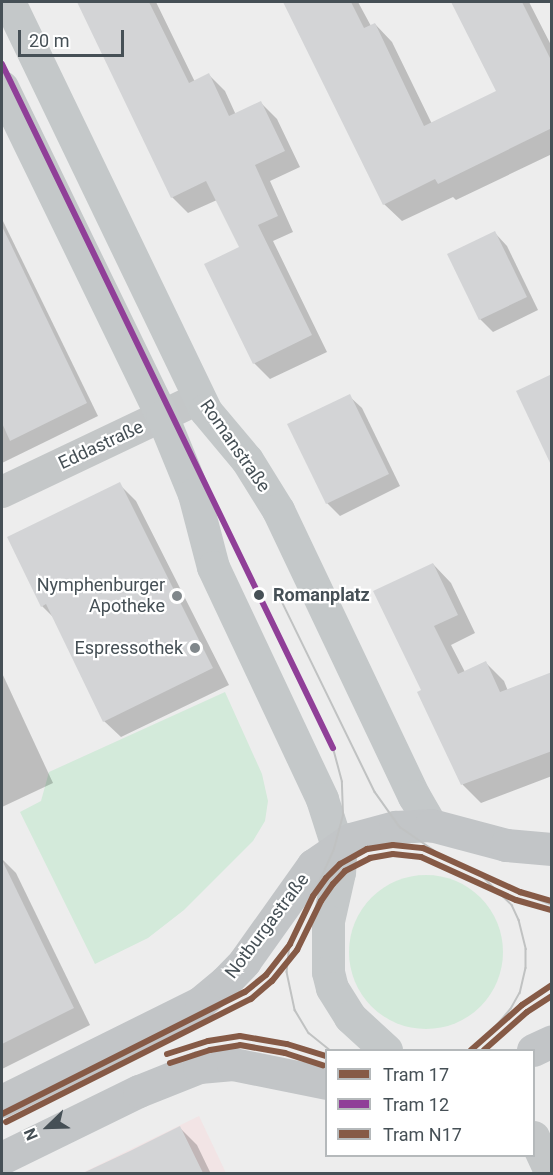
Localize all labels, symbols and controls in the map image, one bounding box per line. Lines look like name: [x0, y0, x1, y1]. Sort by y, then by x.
scale bar: [21, 18, 128, 56]
text: 20 m: [29, 30, 69, 51]
street label: Romanstraße: [195, 396, 275, 496]
street label: Eddastraße: [55, 416, 147, 474]
place label: Nymphenburger Apotheke: [37, 575, 165, 618]
place label: Romanplatz: [273, 584, 370, 606]
marker: Romanplatz: [250, 586, 268, 604]
marker: Nymphenburger Apotheke: [170, 589, 184, 603]
place label: Espressothek: [75, 637, 183, 659]
marker: Espressothek: [188, 641, 202, 655]
street label: Notburgastraße: [221, 869, 313, 983]
legend: [325, 1049, 535, 1157]
text: Tram 17: [383, 1064, 449, 1085]
text: Tram 12: [383, 1094, 449, 1115]
north arrow: [18, 1097, 78, 1157]
text: Tram N17: [383, 1124, 462, 1145]
text: N: [20, 1125, 42, 1143]

